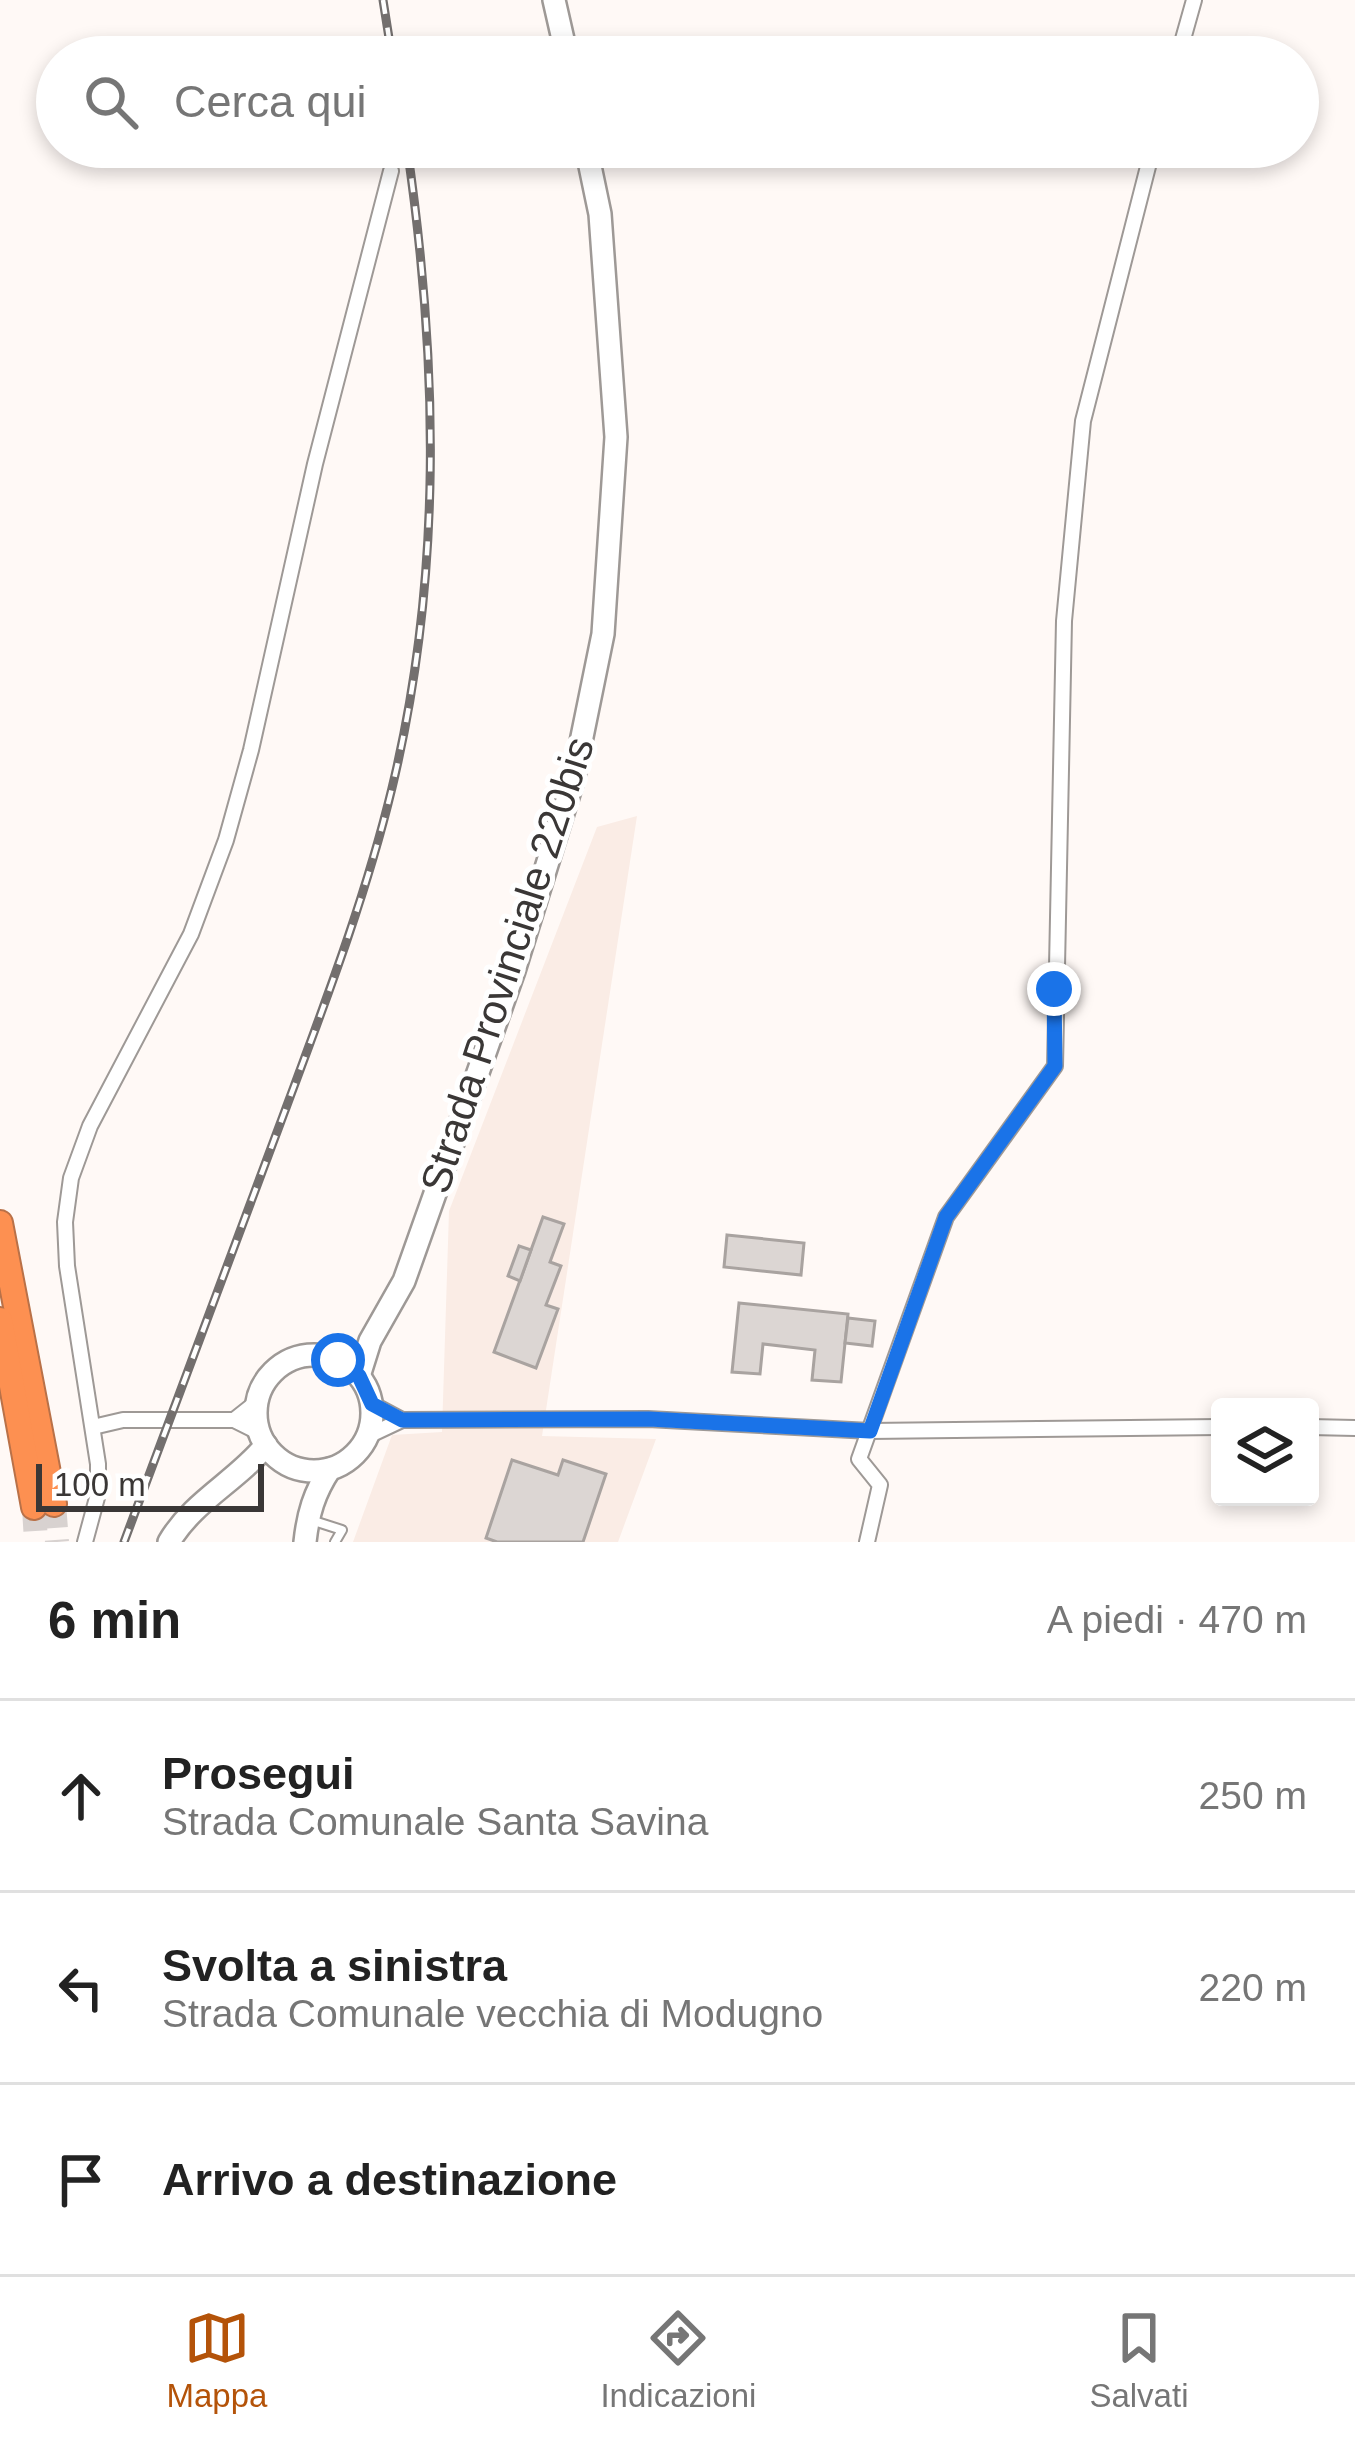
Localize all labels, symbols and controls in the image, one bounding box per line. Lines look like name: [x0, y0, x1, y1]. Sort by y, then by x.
search box: [36, 36, 1319, 168]
icon: search: [78, 69, 144, 135]
text: Cerca qui: [174, 76, 367, 127]
street label: Strada Provinciale 220bis: [411, 731, 603, 1199]
route end: [1027, 962, 1081, 1016]
route start: [311, 1333, 365, 1387]
map controls: [1211, 1398, 1319, 1506]
button: layers: [1211, 1398, 1319, 1506]
scale bar: [36, 1458, 264, 1511]
text: 100 m: [54, 1466, 146, 1503]
text: 6 min: [48, 1592, 181, 1649]
text: A piedi · 470 m: [1047, 1598, 1307, 1641]
text: Prosegui: [162, 1748, 355, 1799]
icon: ahead: [48, 1763, 114, 1829]
text: 250 m: [1199, 1774, 1307, 1817]
text: Strada Comunale Santa Savina: [162, 1800, 708, 1843]
text: Svolta a sinistra: [162, 1940, 507, 1991]
icon: left: [48, 1955, 114, 2021]
text: 220 m: [1199, 1966, 1307, 2009]
text: Strada Comunale vecchia di Modugno: [162, 1992, 823, 2035]
icon: arrive: [48, 2147, 114, 2213]
text: Arrivo a destinazione: [162, 2154, 617, 2205]
tab: Mappa: [167, 2305, 267, 2415]
tab: Indicazioni: [600, 2305, 756, 2415]
tab: Salvati: [1089, 2305, 1188, 2415]

